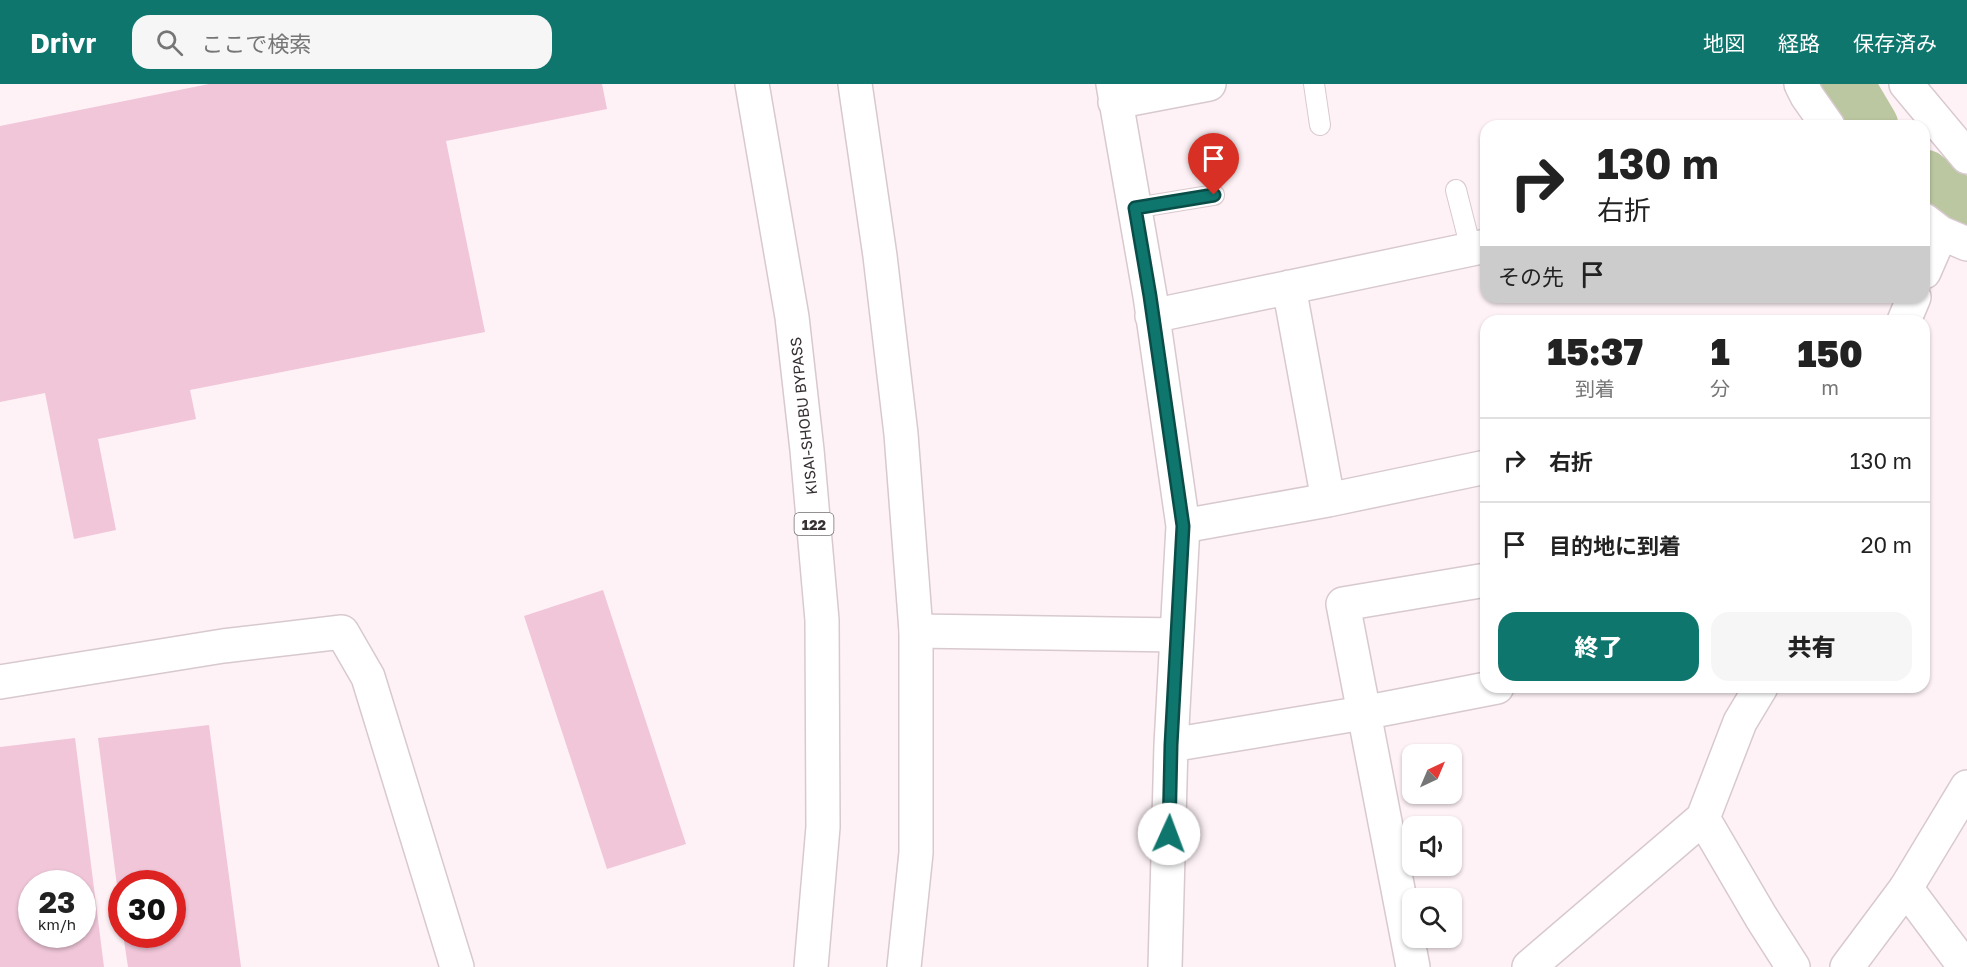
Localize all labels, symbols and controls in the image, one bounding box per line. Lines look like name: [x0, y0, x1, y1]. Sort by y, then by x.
search box: [132, 15, 552, 69]
text: Drivr: [30, 26, 96, 59]
icon: search: [153, 26, 186, 59]
text: ここで検索: [201, 30, 311, 57]
text: 地図: [1703, 30, 1745, 56]
text: 経路: [1778, 30, 1820, 56]
text: 保存済み: [1853, 30, 1937, 56]
pin: [1188, 133, 1239, 195]
text: 130 m: [1597, 138, 1719, 188]
icon: arrive: [1197, 142, 1230, 175]
icon: right: [1498, 144, 1576, 222]
text: 右折: [1597, 194, 1651, 226]
icon: arrive: [1576, 258, 1609, 291]
text: その先: [1498, 263, 1564, 290]
text: 15:37: [1547, 330, 1643, 373]
text: 1: [1711, 330, 1730, 373]
text: 150: [1797, 332, 1863, 375]
street label: KISAI-SHOBU BYPASS: [786, 336, 820, 496]
text: m: [1821, 375, 1839, 399]
text: 到着: [1575, 376, 1615, 400]
text: 分: [1710, 376, 1730, 400]
icon: right: [1498, 444, 1531, 477]
text: 130 m: [1850, 447, 1912, 474]
text: 右折: [1549, 448, 1593, 475]
road number: 122: [794, 513, 834, 535]
icon: arrive: [1498, 528, 1531, 561]
text: 20 m: [1861, 531, 1912, 558]
text: 目的地に到着: [1549, 532, 1681, 559]
button: 終了: [1498, 612, 1699, 681]
button: 共有: [1711, 612, 1912, 681]
north arrow: [1402, 744, 1462, 804]
map controls: [1402, 744, 1462, 948]
position arrow: [1137, 802, 1201, 866]
button: sound: [1402, 816, 1462, 876]
speed limit sign: 30: [108, 870, 186, 948]
text: 23: [39, 884, 75, 920]
button: search: [1402, 888, 1462, 948]
text: km/h: [38, 915, 76, 933]

